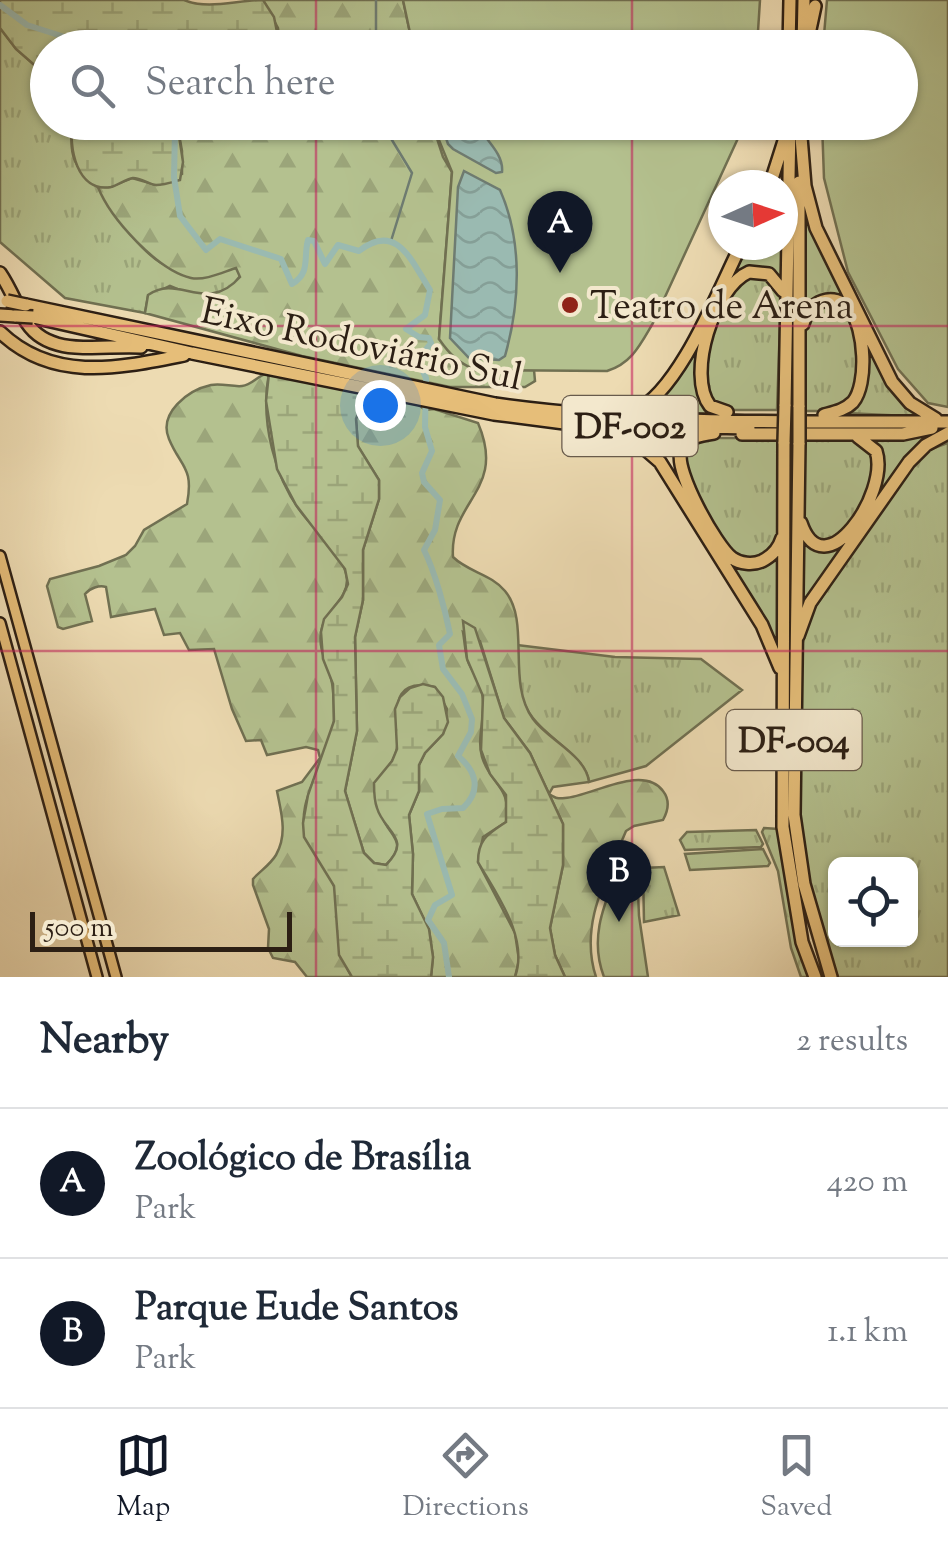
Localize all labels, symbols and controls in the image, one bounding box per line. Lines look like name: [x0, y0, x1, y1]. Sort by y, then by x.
search box: [30, 30, 918, 140]
icon: search: [65, 58, 120, 113]
text: Search here: [145, 58, 336, 112]
north arrow: [708, 170, 798, 260]
pin: A: [528, 190, 592, 273]
place label: Teatro de Arena: [590, 282, 853, 336]
street label: Eixo Rodoviário Sul: [195, 286, 527, 407]
marker: Teatro de Arena: [559, 294, 581, 316]
your location: [355, 380, 406, 431]
road number: DF-002: [562, 396, 698, 456]
road number: DF-004: [726, 710, 862, 770]
pin: B: [586, 840, 652, 922]
map controls: [828, 857, 918, 947]
button: locate: [828, 857, 918, 947]
scale bar: [30, 907, 292, 951]
text: 500 m: [45, 909, 113, 949]
text: Nearby: [40, 1012, 169, 1072]
text: 2 results: [796, 1019, 908, 1065]
text: Zoológico de Brasília: [135, 1133, 471, 1187]
text: A: [60, 1160, 85, 1206]
text: 420 m: [827, 1160, 908, 1206]
text: Park: [135, 1187, 196, 1233]
text: Parque Eude Santos: [135, 1283, 458, 1337]
text: B: [62, 1310, 83, 1356]
text: 1.1 km: [827, 1310, 908, 1356]
text: Park: [135, 1337, 196, 1383]
tab: Map: [116, 1428, 171, 1528]
tab: Directions: [402, 1428, 529, 1528]
tab: Saved: [760, 1428, 832, 1528]

